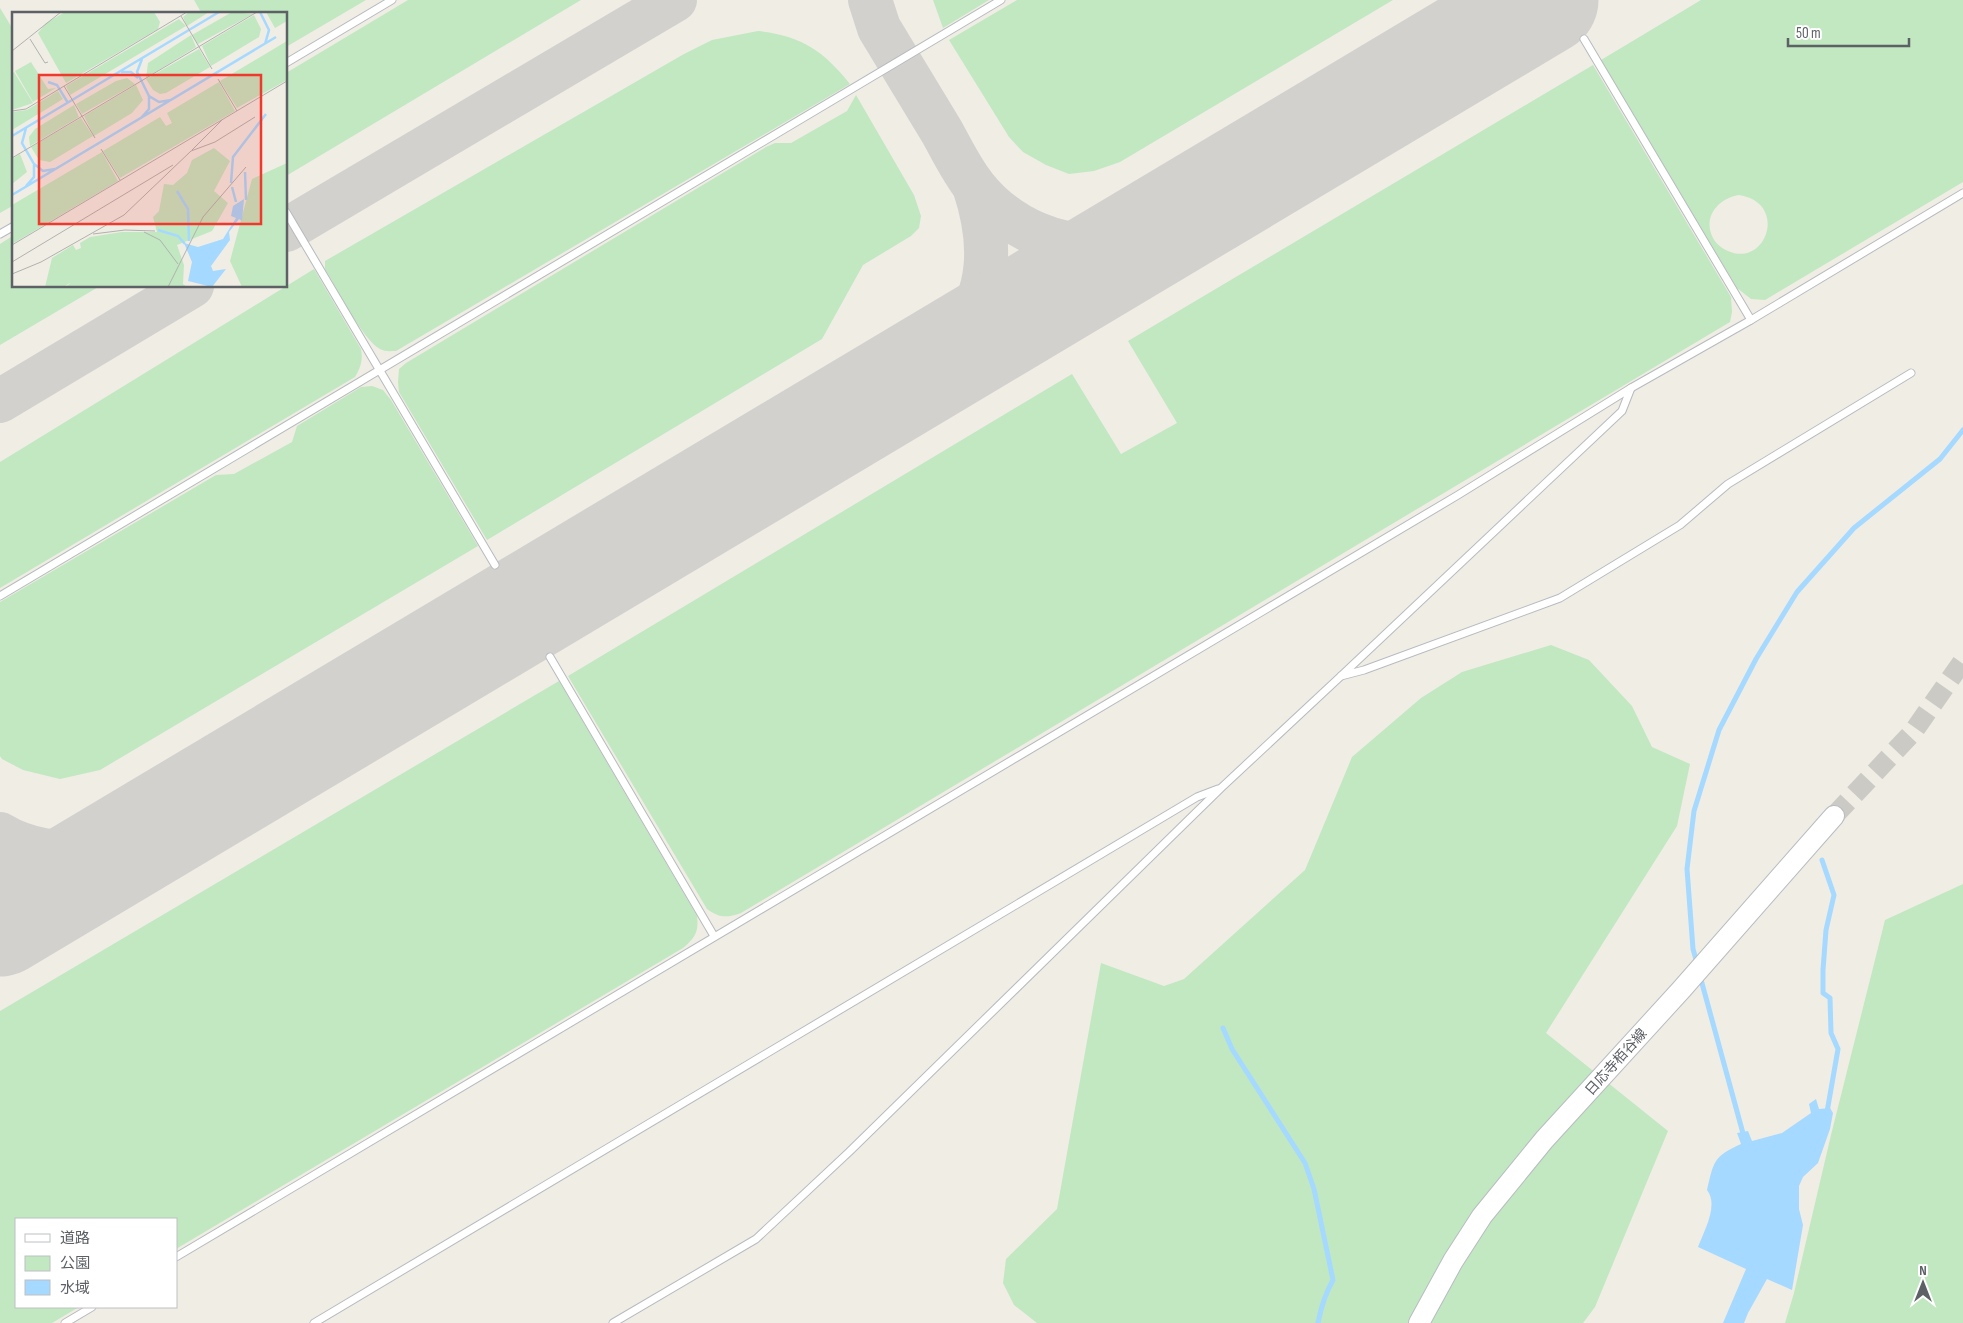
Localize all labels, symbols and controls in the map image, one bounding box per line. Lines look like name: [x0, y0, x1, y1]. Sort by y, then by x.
inset map: [12, 12, 288, 288]
scale bar: [1788, 15, 1909, 47]
text: 50 m: [1796, 24, 1821, 43]
street label: 日応寺栢谷線: [1582, 1025, 1650, 1099]
legend: [15, 1218, 178, 1308]
text: 道路: [60, 1229, 90, 1248]
text: 公園: [60, 1254, 90, 1273]
north arrow: [1898, 1258, 1948, 1308]
text: N: [1919, 1262, 1927, 1279]
text: 水域: [60, 1279, 90, 1298]

